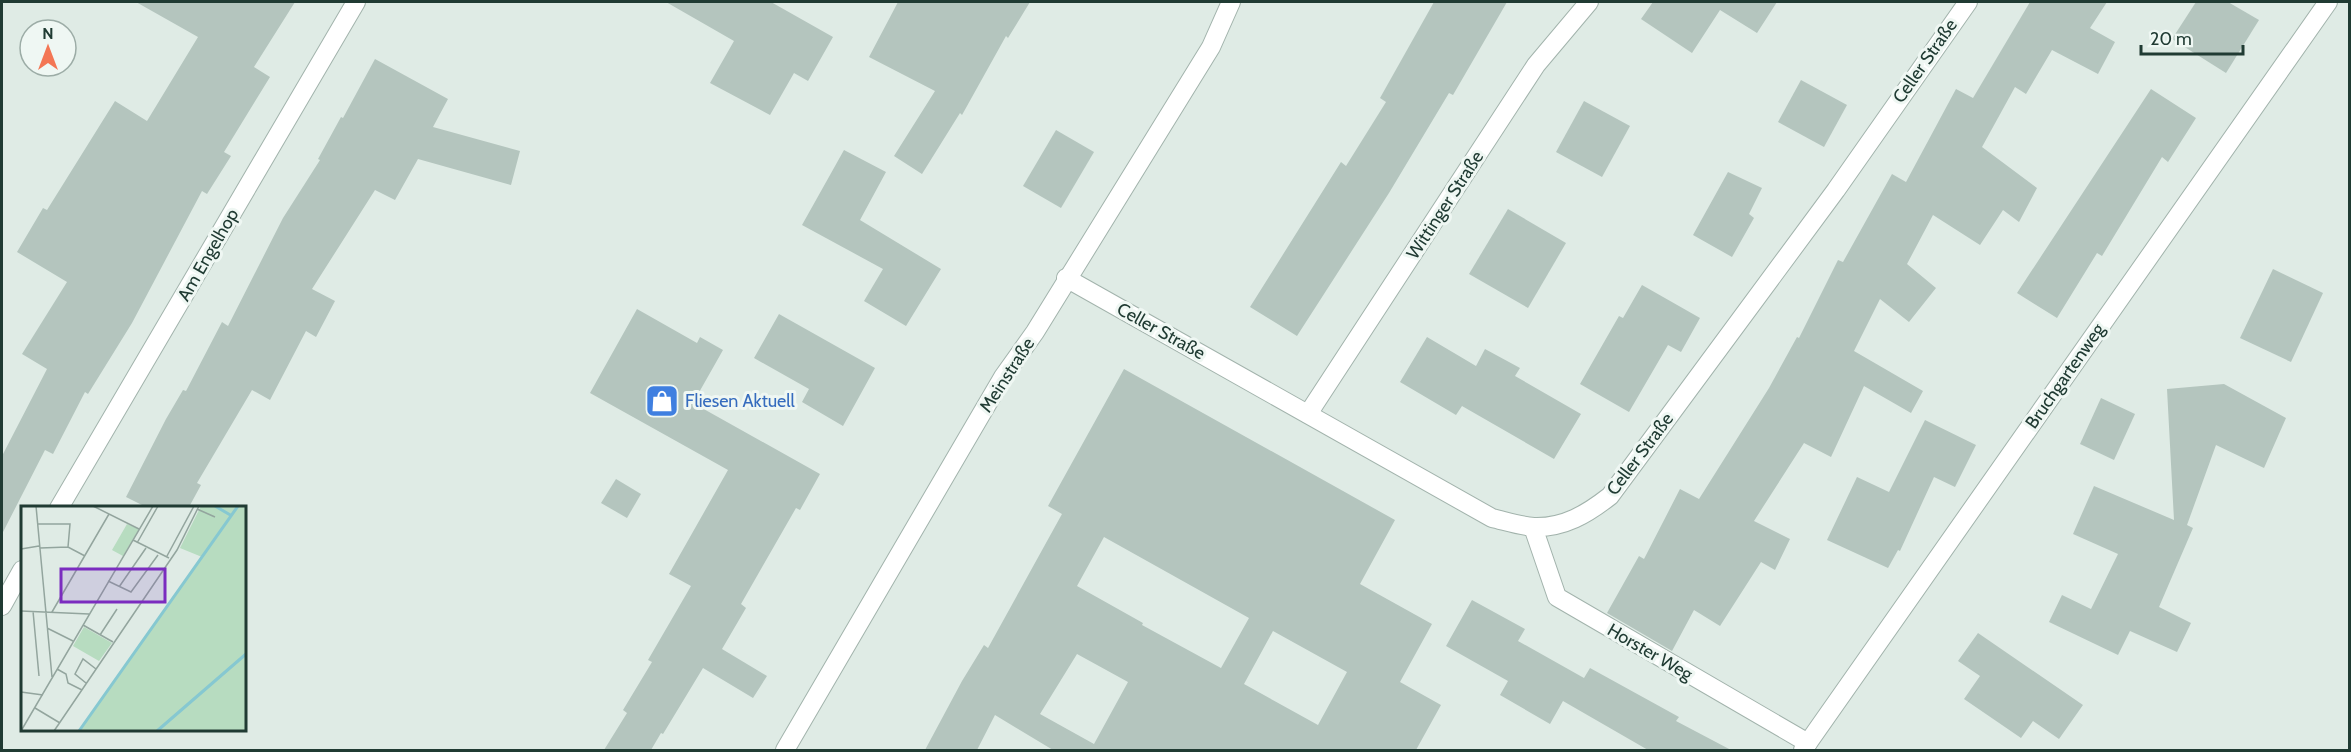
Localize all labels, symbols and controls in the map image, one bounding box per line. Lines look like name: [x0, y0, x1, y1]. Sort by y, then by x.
street label: Celler Straße: [1888, 15, 1962, 107]
north arrow: [18, 18, 78, 78]
scale bar: [2141, 18, 2243, 56]
text: N: [42, 24, 54, 43]
text: 20 m: [2150, 28, 2192, 50]
street label: Wittinger Straße: [1402, 147, 1488, 263]
street label: Am Engelhop: [173, 205, 243, 305]
street label: Celler Straße: [1113, 298, 1209, 364]
street label: Bruchgartenweg: [2021, 318, 2110, 433]
street label: Meinstraße: [975, 333, 1039, 417]
shop icon: Fliesen Aktuell: [644, 383, 680, 419]
place label: Fliesen Aktuell: [685, 390, 796, 412]
street label: Celler Straße: [1602, 408, 1678, 500]
inset map: [21, 506, 246, 731]
street label: Horster Weg: [1603, 619, 1698, 686]

